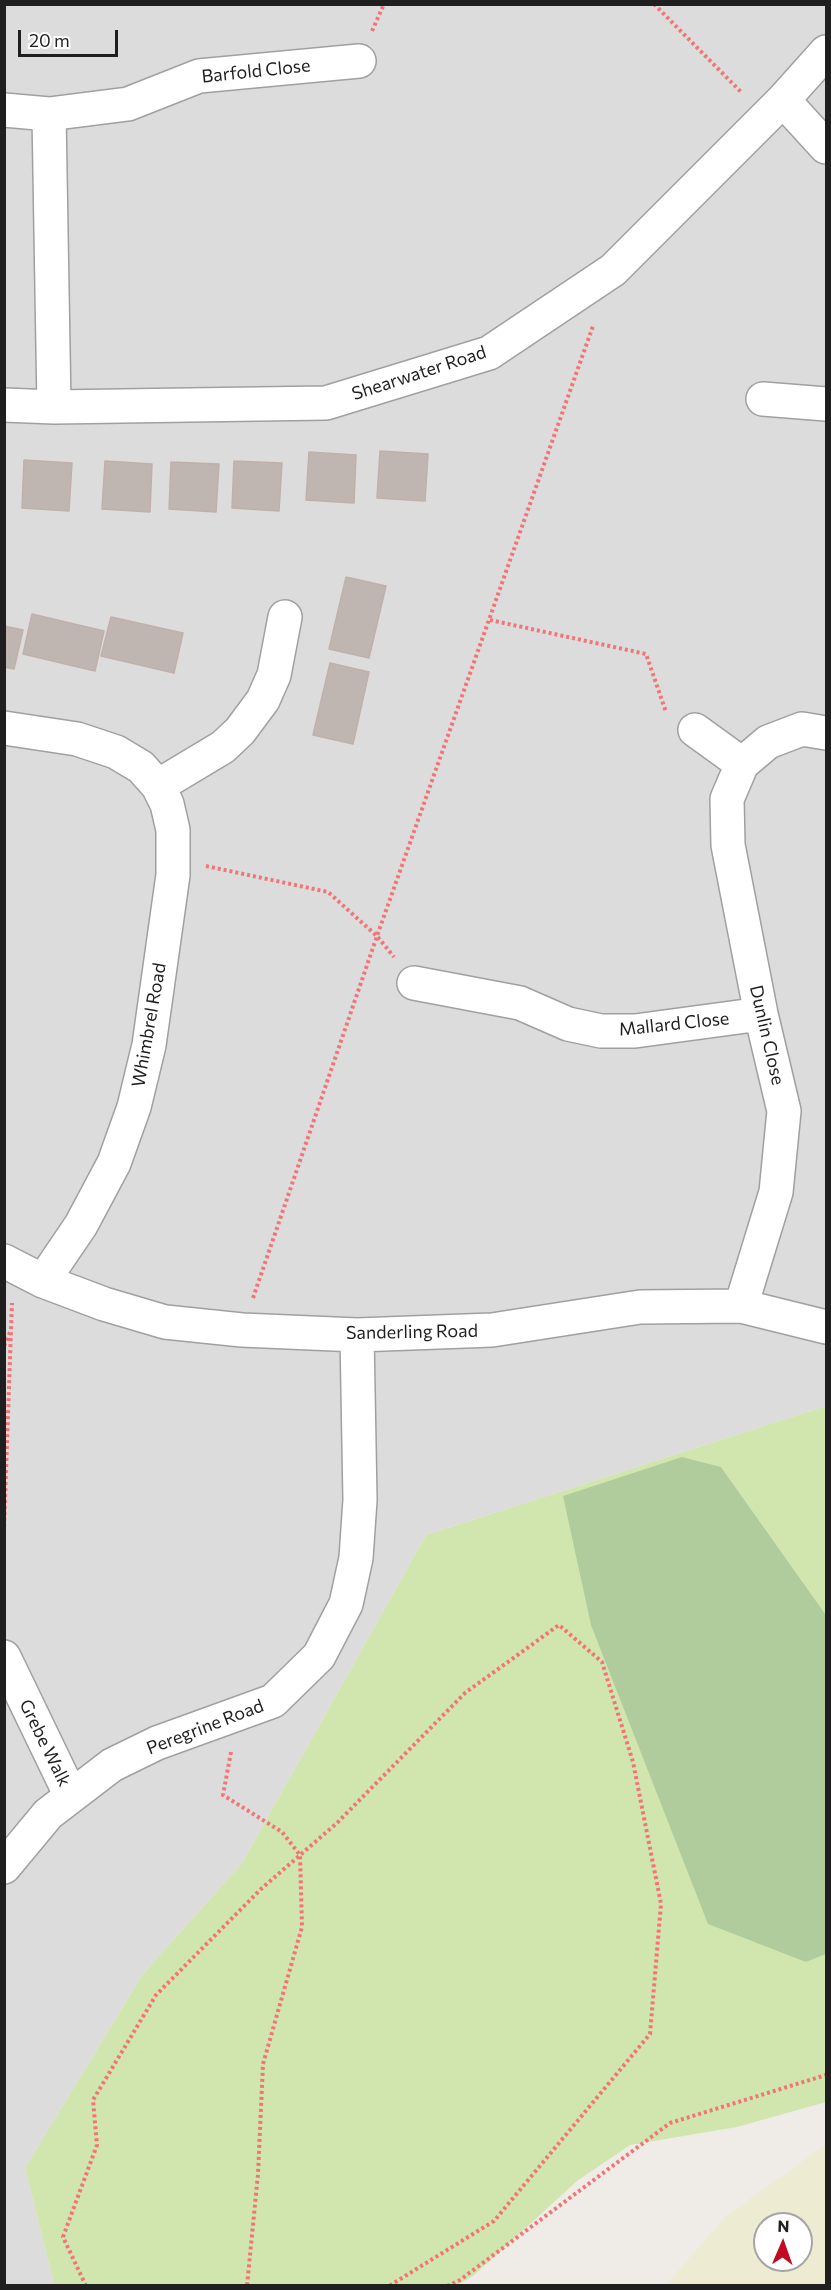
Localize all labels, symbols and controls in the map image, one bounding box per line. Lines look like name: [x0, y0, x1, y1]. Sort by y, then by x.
scale bar: [21, 18, 122, 56]
text: 20 m: [29, 29, 70, 51]
street label: Barfold Close: [201, 55, 311, 87]
street label: Shearwater Road: [349, 341, 489, 405]
street label: Whimbrel Road: [127, 961, 171, 1089]
street label: Dunlin Close: [745, 983, 789, 1087]
street label: Mallard Close: [618, 1007, 730, 1041]
street label: Sanderling Road: [346, 1320, 478, 1344]
street label: Peregrine Road: [143, 1695, 267, 1759]
street label: Grebe Walk: [15, 1696, 75, 1790]
north arrow: [753, 2212, 813, 2272]
text: N: [777, 2216, 790, 2235]

